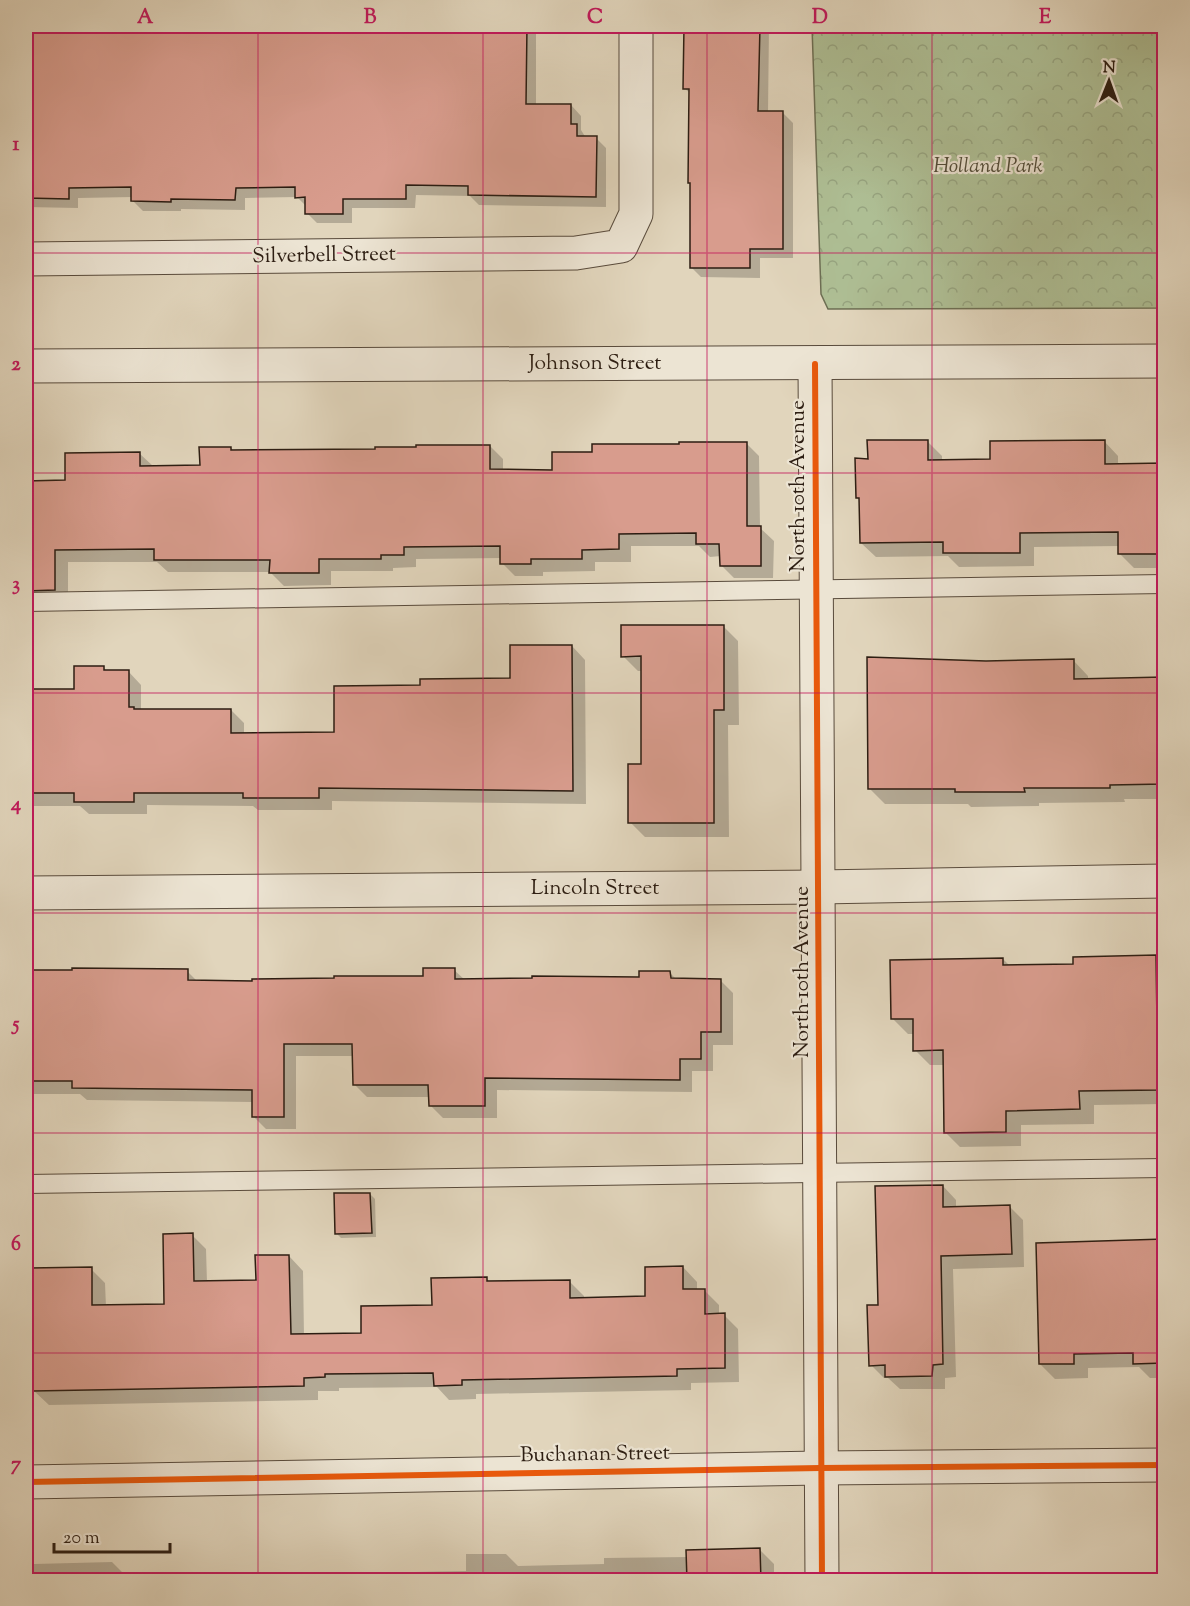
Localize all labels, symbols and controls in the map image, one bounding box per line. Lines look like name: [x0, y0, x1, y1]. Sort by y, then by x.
text: A: [137, 4, 154, 33]
text: B: [364, 4, 377, 33]
text: C: [587, 4, 603, 33]
text: D: [812, 4, 828, 33]
text: E: [1039, 4, 1052, 33]
north arrow: [1079, 51, 1139, 111]
text: N: [1103, 57, 1116, 80]
text: 1: [13, 131, 20, 160]
park label: Holland Park: [933, 152, 1043, 182]
street label: Silverbell Street: [252, 240, 396, 272]
street label: Johnson Street: [527, 349, 662, 379]
text: 2: [11, 351, 21, 380]
street label: North 10th Avenue: [784, 400, 814, 572]
text: 3: [12, 571, 20, 600]
text: 4: [10, 791, 21, 820]
street label: Lincoln Street: [531, 874, 659, 904]
street label: North 10th Avenue: [788, 886, 818, 1058]
text: 5: [11, 1011, 20, 1040]
text: 6: [11, 1231, 21, 1260]
street label: Buchanan Street: [520, 1439, 670, 1471]
text: 7: [11, 1451, 22, 1480]
scale bar: [54, 1516, 170, 1554]
text: 20 m: [63, 1526, 100, 1552]

